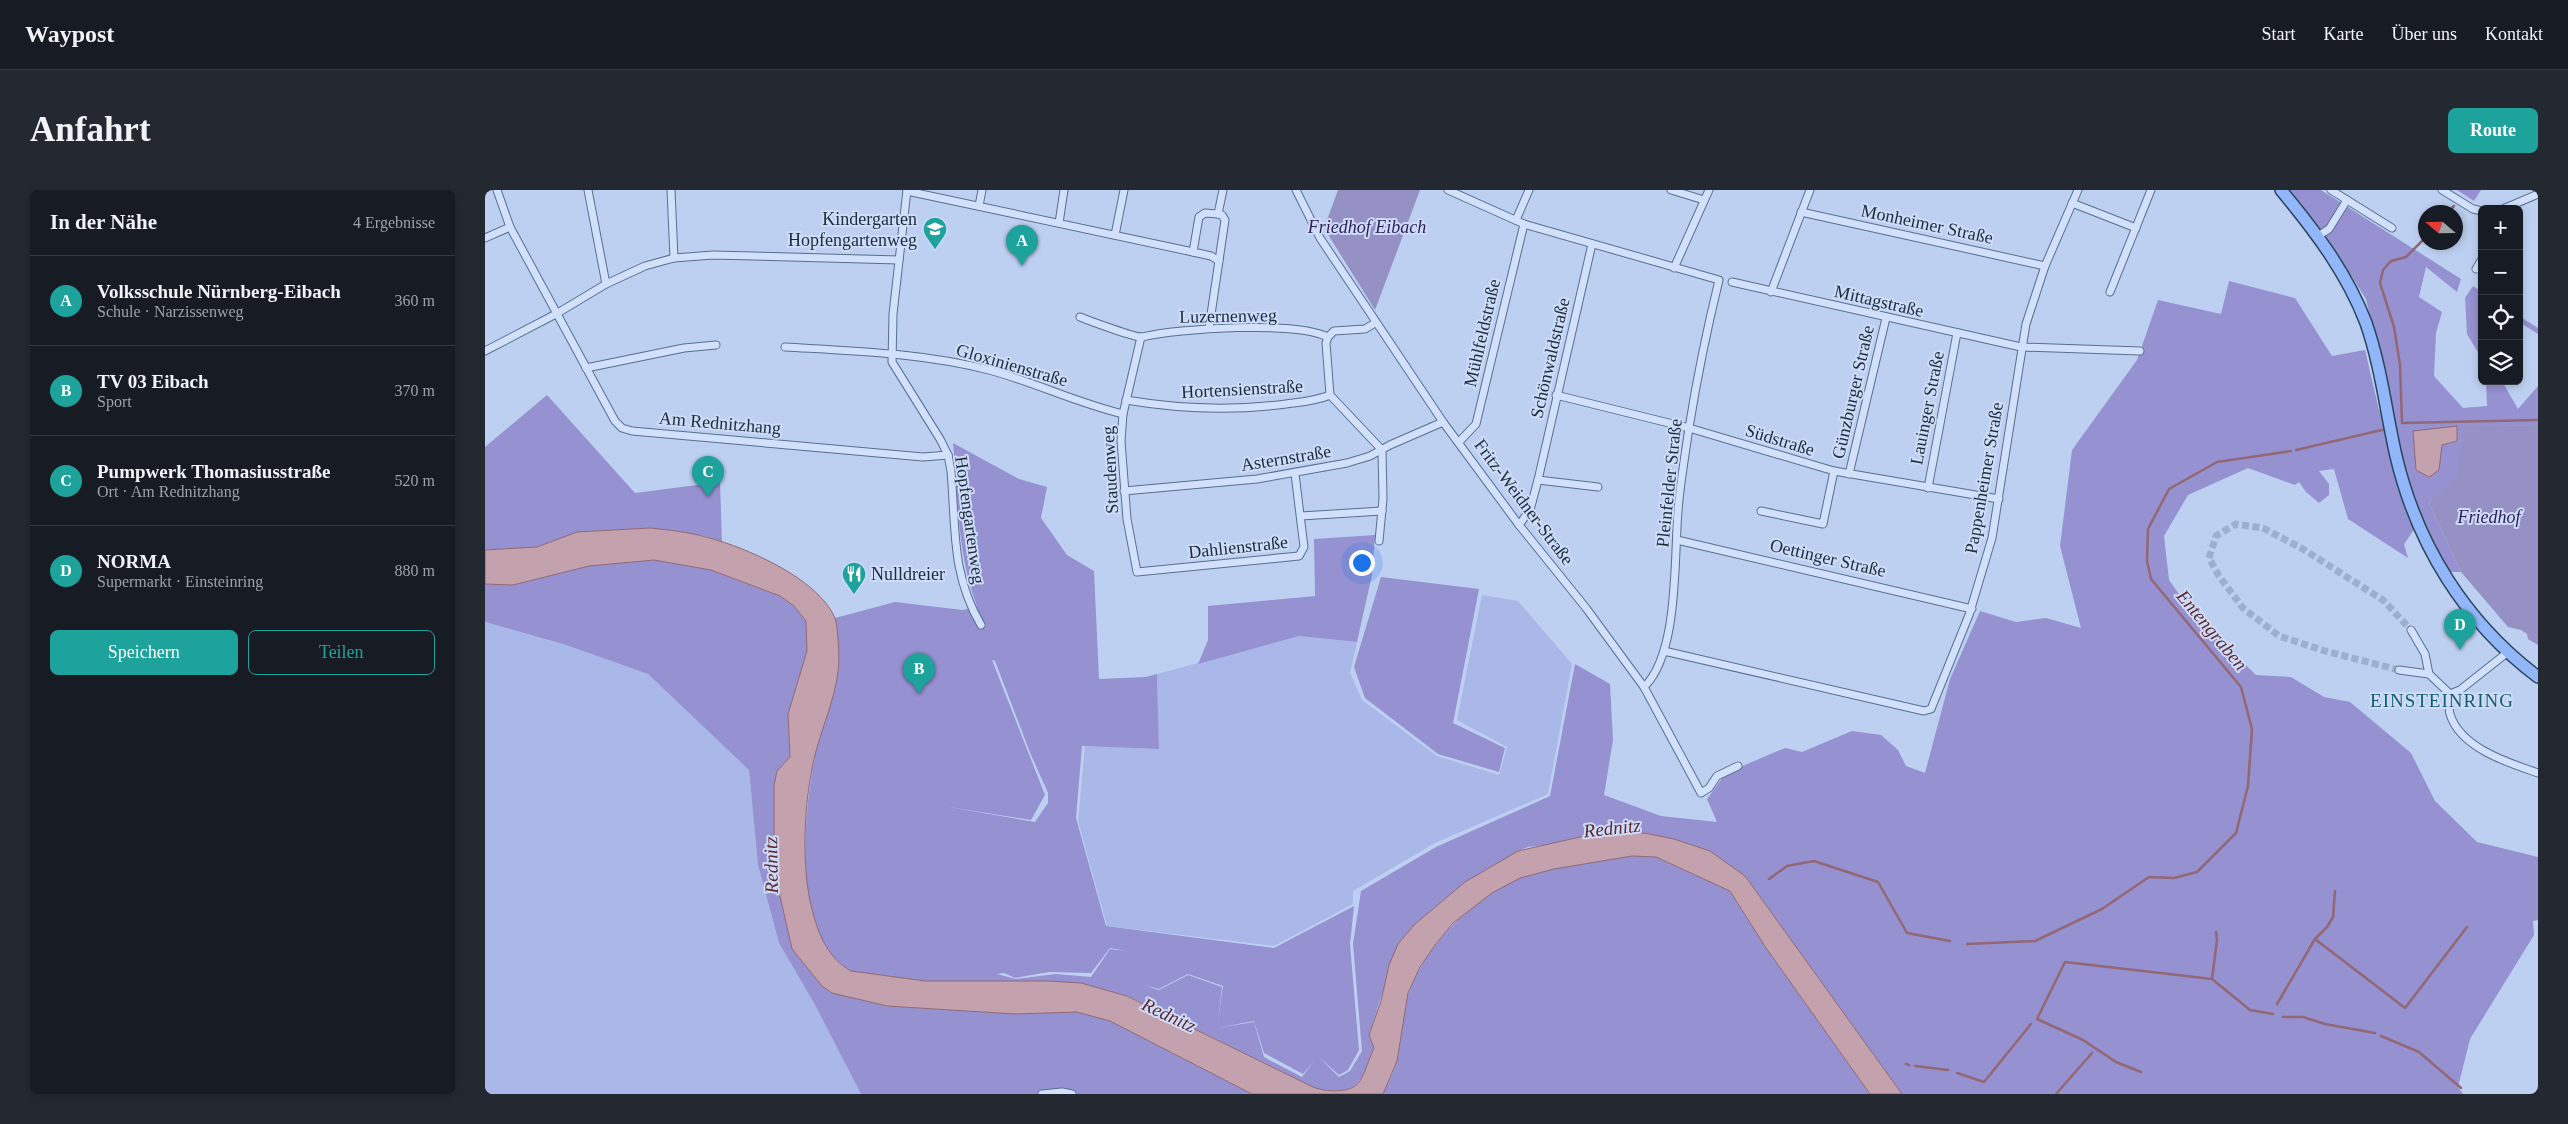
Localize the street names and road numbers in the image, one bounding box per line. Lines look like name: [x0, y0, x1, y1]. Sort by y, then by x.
street label: Monheimer Straße: [1859, 200, 1995, 248]
street label: Mühlfeldstraße: [1460, 277, 1504, 389]
street label: Mittagstraße: [1832, 281, 1926, 321]
street label: Schönwaldstraße: [1526, 296, 1574, 420]
street label: Luzernenweg: [1179, 305, 1277, 327]
street label: Günzburger Straße: [1828, 323, 1878, 461]
street label: Gloxinienstraße: [954, 340, 1070, 390]
street label: Lauinger Straße: [1906, 349, 1948, 467]
street label: Hortensienstraße: [1181, 376, 1303, 402]
street label: Pappenheimer Straße: [1961, 401, 2007, 555]
street label: Am Rednitzhang: [658, 408, 782, 438]
street label: Pleinfelder Straße: [1652, 418, 1686, 548]
street label: Südstraße: [1743, 420, 1817, 460]
street label: Staudenweg: [1098, 426, 1122, 514]
street label: Fritz-Weidner-Straße: [1470, 435, 1578, 569]
street label: Asternstraße: [1240, 441, 1332, 475]
street label: Hopfengartenweg: [951, 455, 989, 585]
street label: Dahlienstraße: [1187, 532, 1289, 562]
street label: Oettinger Straße: [1768, 535, 1888, 581]

